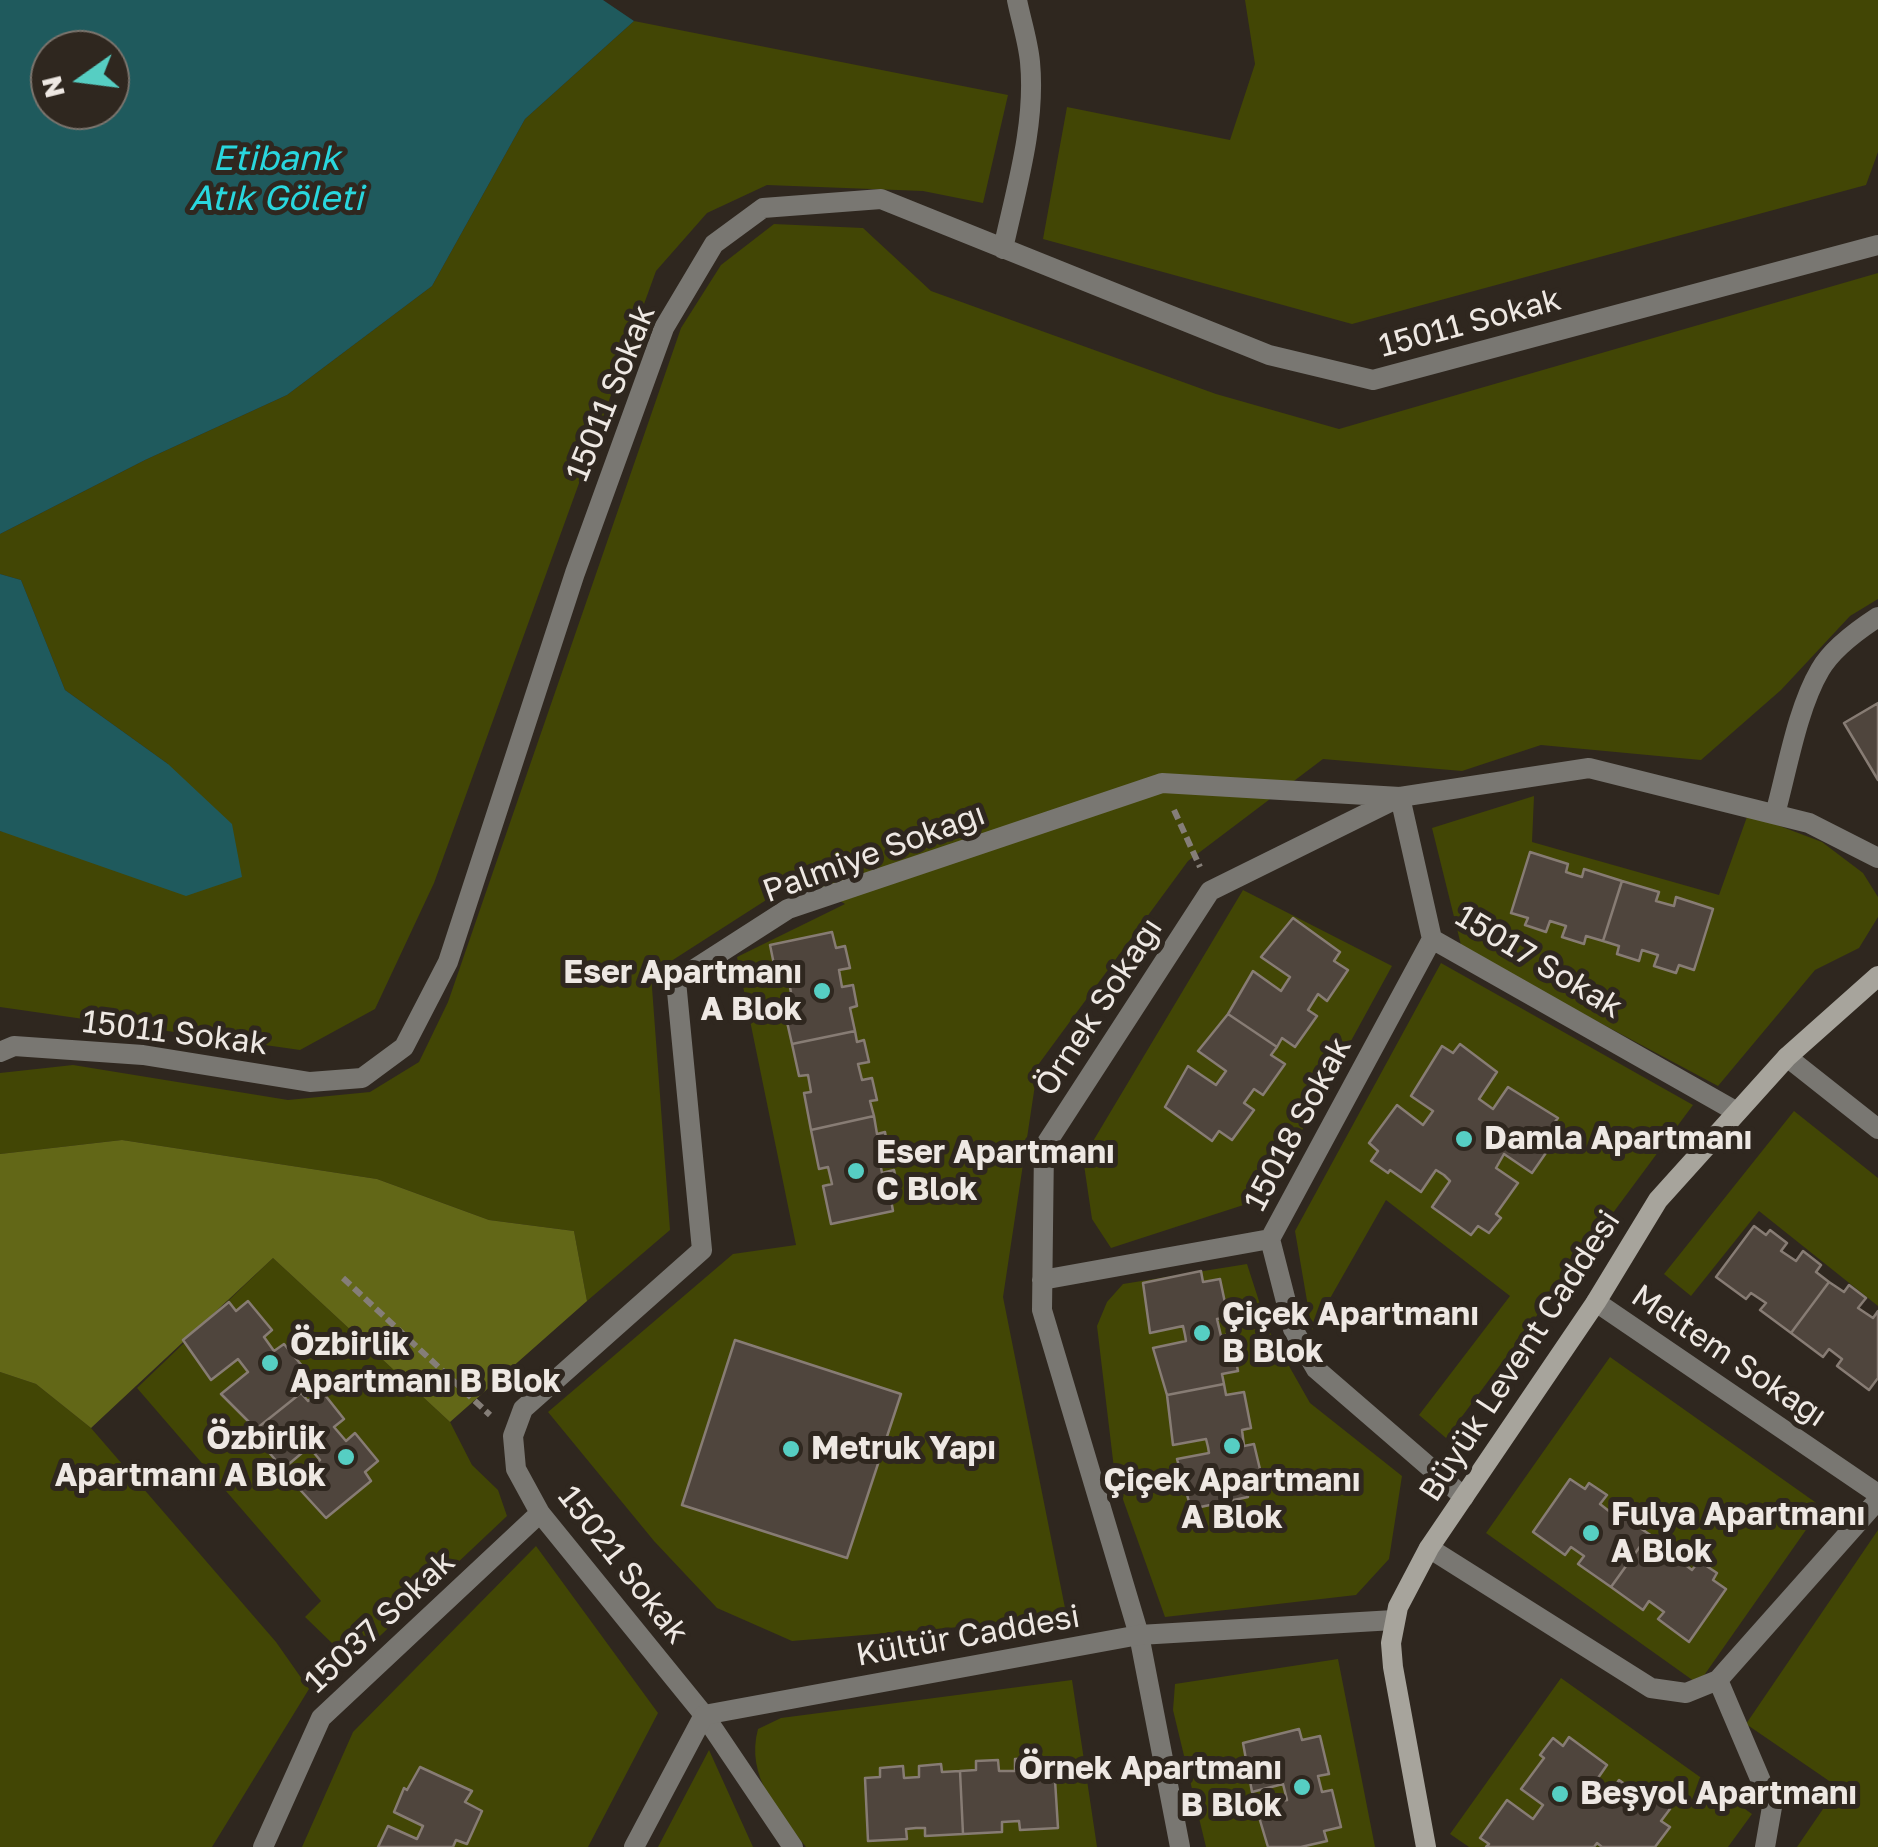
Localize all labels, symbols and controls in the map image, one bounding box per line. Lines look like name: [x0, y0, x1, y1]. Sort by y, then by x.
north arrow: [30, 30, 130, 130]
text: N: [34, 73, 71, 101]
water label: Etibank Atık Göleti: [189, 138, 363, 220]
street label: 15011 Sokak: [1375, 280, 1565, 366]
street label: 15011 Sokak: [558, 299, 664, 487]
street label: Palmiye Sokağı: [758, 795, 990, 911]
street label: 15017 Sokak: [1449, 897, 1629, 1027]
street label: Örnek Sokağı: [1027, 911, 1171, 1103]
place label: Eser Apartmanı A Blok: [563, 954, 802, 1029]
marker: Eser Apartmanı A Blok: [811, 980, 833, 1002]
street label: 15011 Sokak: [80, 1003, 270, 1063]
street label: 15018 Sokak: [1236, 1031, 1360, 1217]
place label: Damla Apartmanı: [1484, 1120, 1752, 1158]
marker: Damla Apartmanı: [1453, 1128, 1475, 1150]
place label: Eser Apartmanı C Blok: [876, 1134, 1115, 1209]
marker: Eser Apartmanı C Blok: [845, 1160, 867, 1182]
street label: Büyük Levent Caddesi: [1412, 1203, 1628, 1509]
street label: Meltem Sokağı: [1624, 1277, 1834, 1435]
place label: Çiçek Apartmanı B Blok: [1222, 1296, 1479, 1371]
marker: Çiçek Apartmanı B Blok: [1191, 1322, 1213, 1344]
place label: Özbirlik Apartmanı B Blok: [290, 1326, 561, 1401]
marker: Özbirlik Apartmanı B Blok: [259, 1352, 281, 1374]
place label: Özbirlik Apartmanı A Blok: [55, 1420, 326, 1495]
place label: Metruk Yapı: [811, 1430, 996, 1468]
marker: Çiçek Apartmanı A Blok: [1221, 1435, 1243, 1457]
marker: Metruk Yapı: [780, 1438, 802, 1460]
marker: Özbirlik Apartmanı A Blok: [335, 1446, 357, 1468]
place label: Çiçek Apartmanı A Blok: [1104, 1462, 1360, 1537]
street label: 15021 Sokak: [550, 1478, 696, 1652]
place label: Fulya Apartmanı A Blok: [1611, 1496, 1865, 1571]
marker: Fulya Apartmanı A Blok: [1580, 1522, 1602, 1544]
street label: 15037 Sokak: [297, 1543, 463, 1701]
street label: Kültür Caddesi: [853, 1597, 1083, 1675]
place label: Örnek Apartmanı B Blok: [1019, 1750, 1282, 1825]
place label: Beşyol Apartmanı: [1580, 1775, 1857, 1813]
marker: Örnek Apartmanı B Blok: [1291, 1776, 1313, 1798]
marker: Beşyol Apartmanı: [1549, 1783, 1571, 1805]

